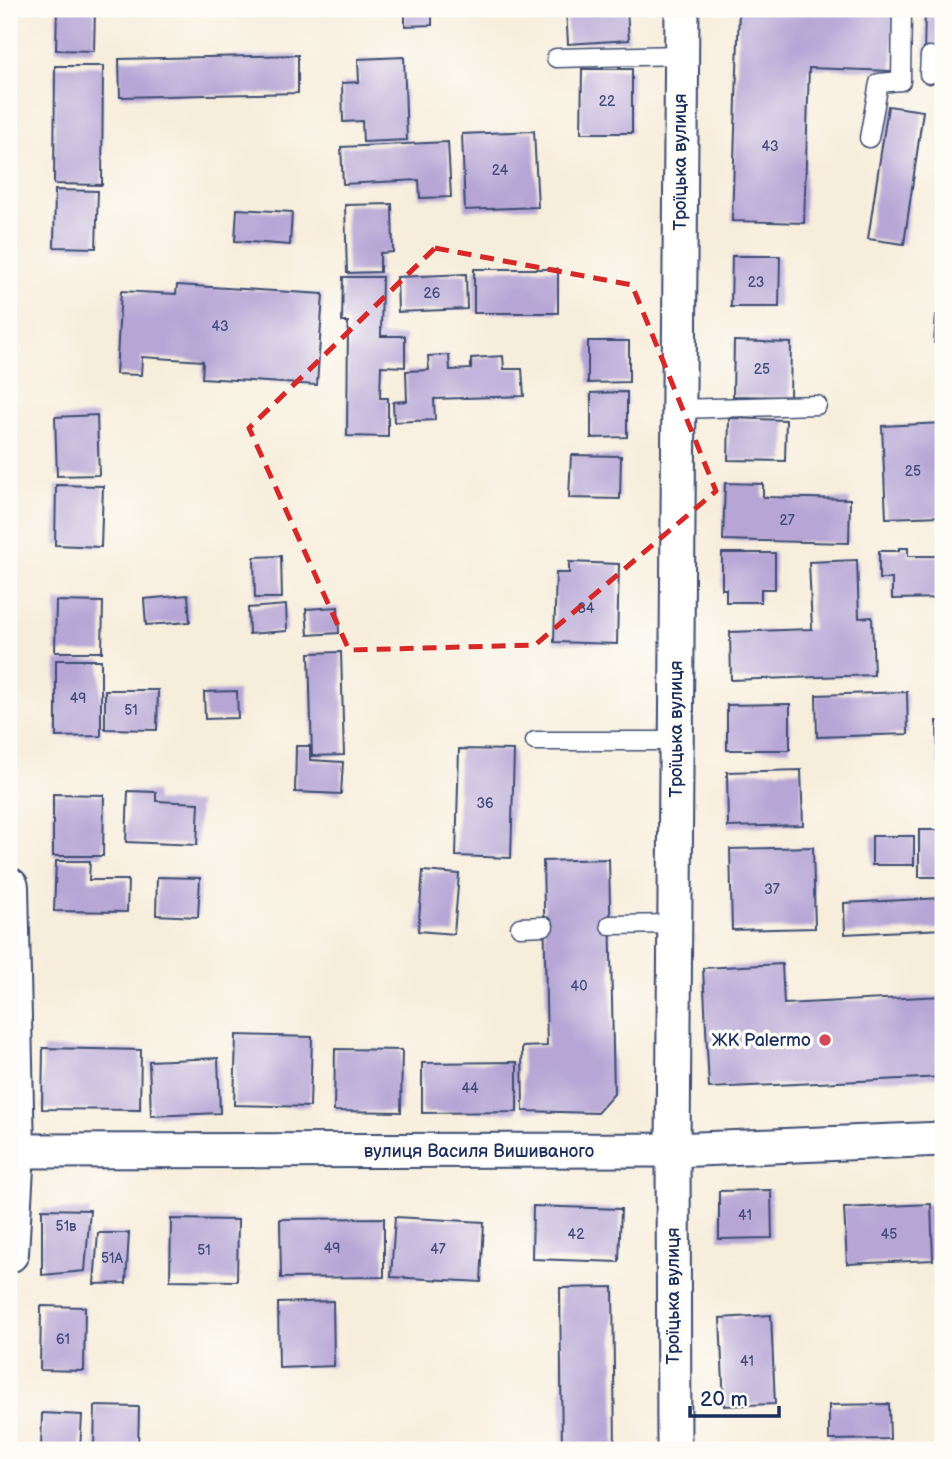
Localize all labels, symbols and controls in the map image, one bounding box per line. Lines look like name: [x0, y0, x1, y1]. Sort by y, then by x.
house number: 22: [599, 93, 616, 110]
street label: Троїцька вулиця: [670, 93, 691, 231]
house number: 43: [761, 138, 779, 155]
house number: 24: [492, 162, 509, 179]
house number: 23: [748, 274, 764, 291]
house number: 26: [424, 285, 441, 302]
house number: 43: [211, 318, 229, 335]
house number: 25: [754, 361, 770, 378]
house number: 25: [905, 463, 921, 480]
house number: 27: [779, 512, 795, 529]
house number: 34: [577, 600, 595, 617]
street label: Троїцька вулиця: [666, 660, 687, 798]
house number: 49: [70, 690, 86, 707]
house number: 51: [124, 702, 138, 719]
house number: 36: [476, 795, 494, 812]
house number: 37: [764, 881, 780, 898]
house number: 40: [571, 978, 587, 995]
place label: ЖК Palermo: [712, 1030, 811, 1051]
marker: ЖК Palermo: [817, 1032, 833, 1048]
house number: 44: [461, 1080, 479, 1097]
street label: вулиця Василя Вишиваного: [364, 1141, 594, 1162]
house number: 41: [738, 1207, 752, 1224]
house number: 51в: [56, 1218, 77, 1235]
house number: 42: [568, 1226, 585, 1243]
house number: 45: [881, 1226, 897, 1243]
street label: Троїцька вулиця: [663, 1227, 684, 1365]
house number: 49: [324, 1240, 340, 1257]
house number: 47: [430, 1241, 446, 1258]
house number: 51: [197, 1242, 211, 1259]
house number: 51А: [101, 1250, 123, 1267]
house number: 61: [56, 1331, 70, 1348]
house number: 41: [740, 1353, 754, 1370]
scale bar: [690, 1375, 779, 1419]
text: 20 m: [700, 1387, 748, 1412]

